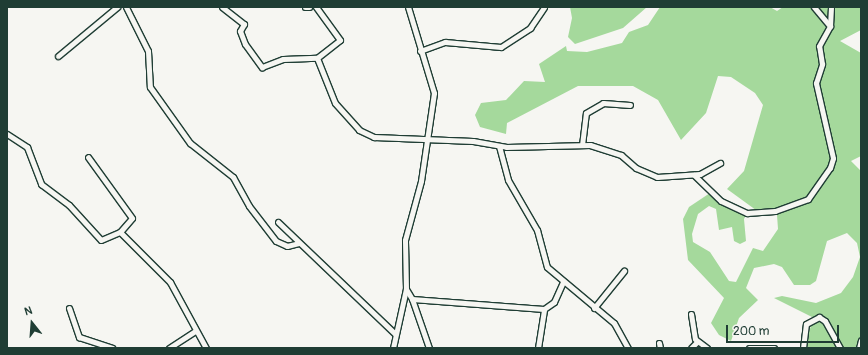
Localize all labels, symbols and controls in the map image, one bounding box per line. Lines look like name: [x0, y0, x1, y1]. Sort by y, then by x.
north arrow: [12, 303, 52, 343]
text: N: [23, 304, 34, 318]
scale bar: [728, 317, 841, 343]
text: 200 m: [733, 324, 769, 339]

